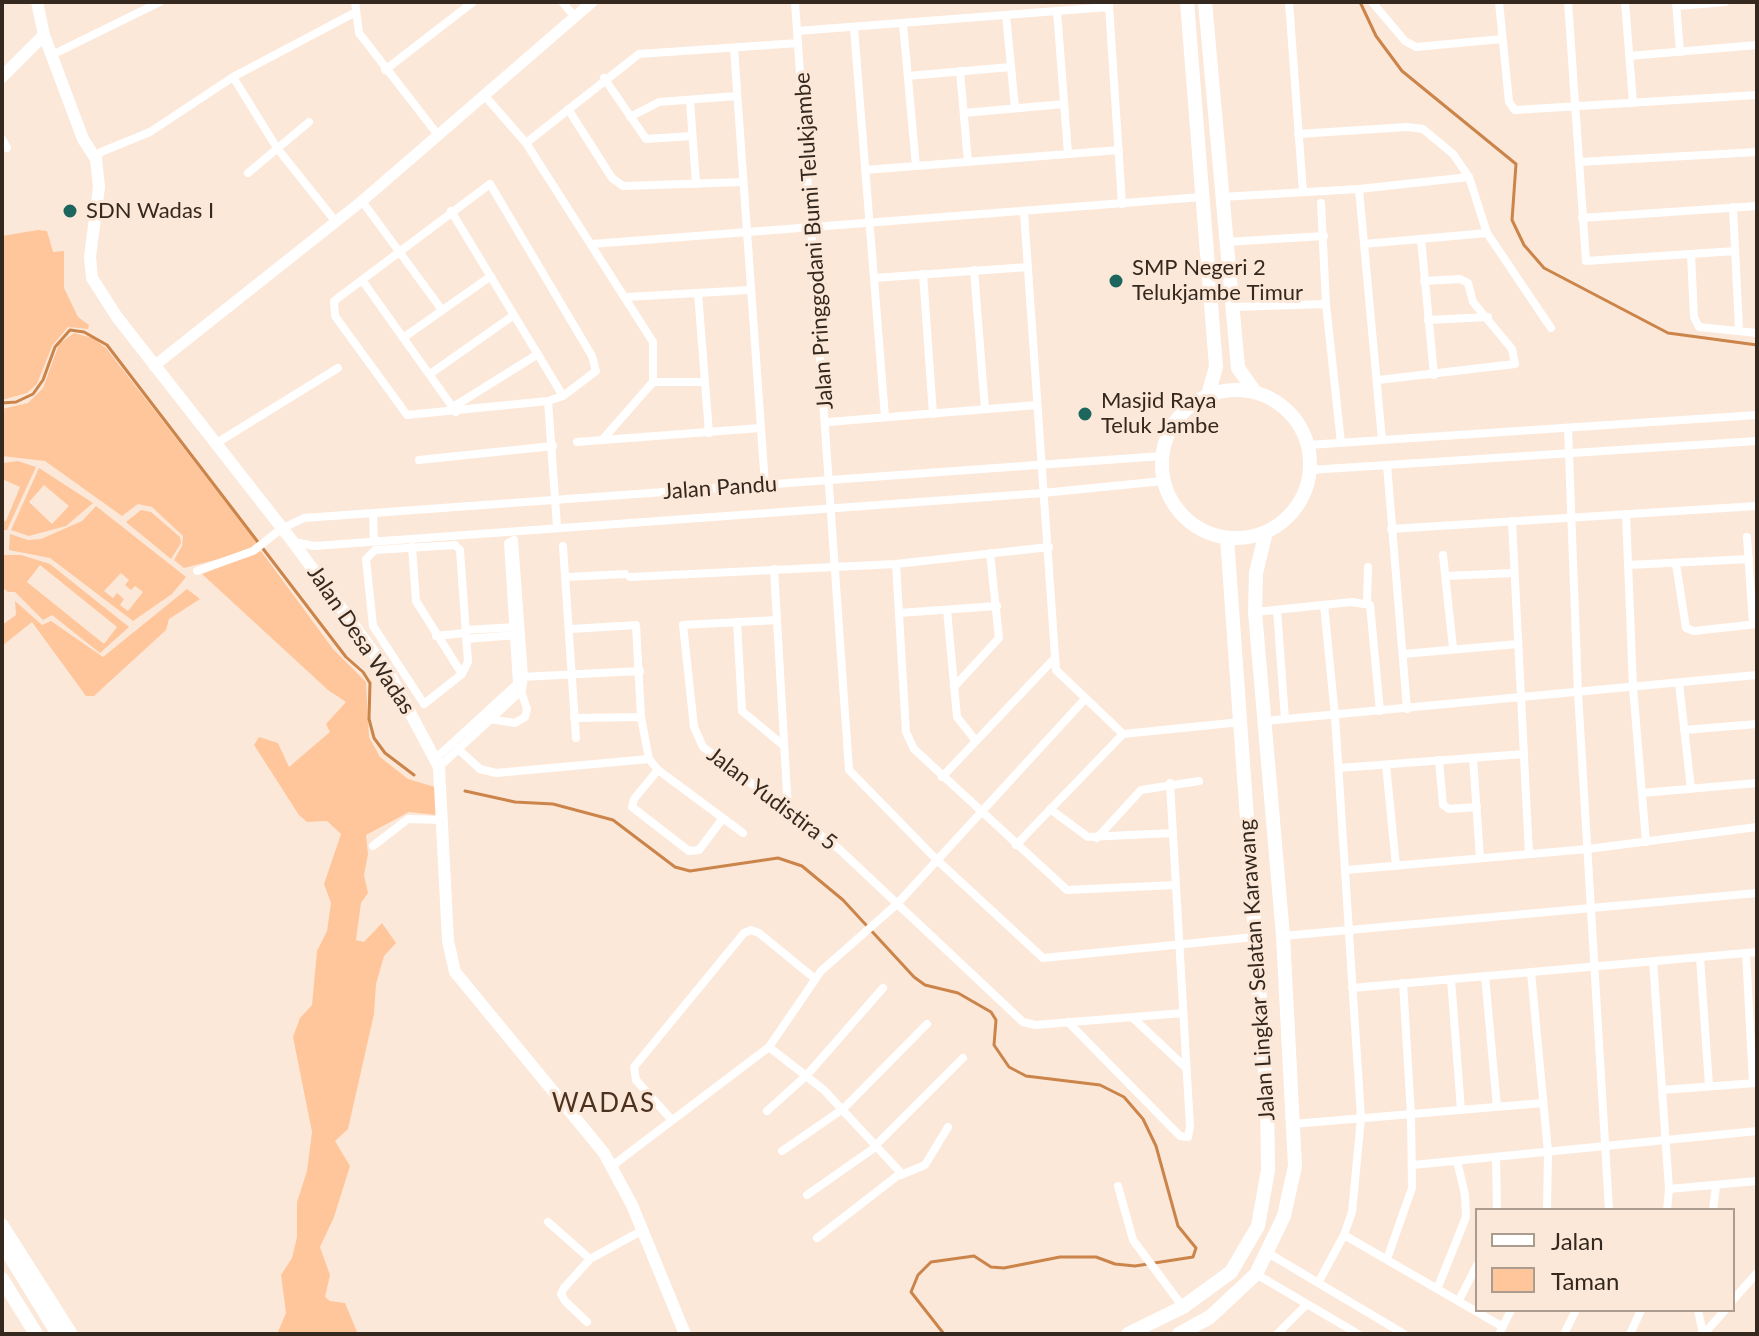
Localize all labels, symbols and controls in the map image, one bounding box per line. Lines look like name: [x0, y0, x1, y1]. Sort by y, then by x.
street label: Jalan Pringgodani Bumi Telukjambe: [789, 71, 839, 411]
place label: SDN Wadas I: [86, 198, 214, 224]
marker: SDN Wadas I: [61, 202, 79, 220]
place label: SMP Negeri 2 Telukjambe Timur: [1132, 255, 1303, 306]
marker: SMP Negeri 2 Telukjambe Timur: [1107, 272, 1125, 290]
place label: Masjid Raya Teluk Jambe: [1101, 388, 1219, 440]
marker: Masjid Raya Teluk Jambe: [1076, 405, 1094, 423]
street label: Jalan Pandu: [662, 471, 778, 505]
street label: Jalan Desa Wadas: [302, 561, 420, 719]
street label: Jalan Yudistira 5: [702, 742, 842, 856]
street label: Jalan Lingkar Selatan Karawang: [1233, 818, 1281, 1122]
district label: WADAS: [552, 1088, 656, 1120]
legend: [1475, 1208, 1735, 1312]
text: Jalan: [1551, 1226, 1604, 1255]
text: Taman: [1551, 1266, 1619, 1295]

